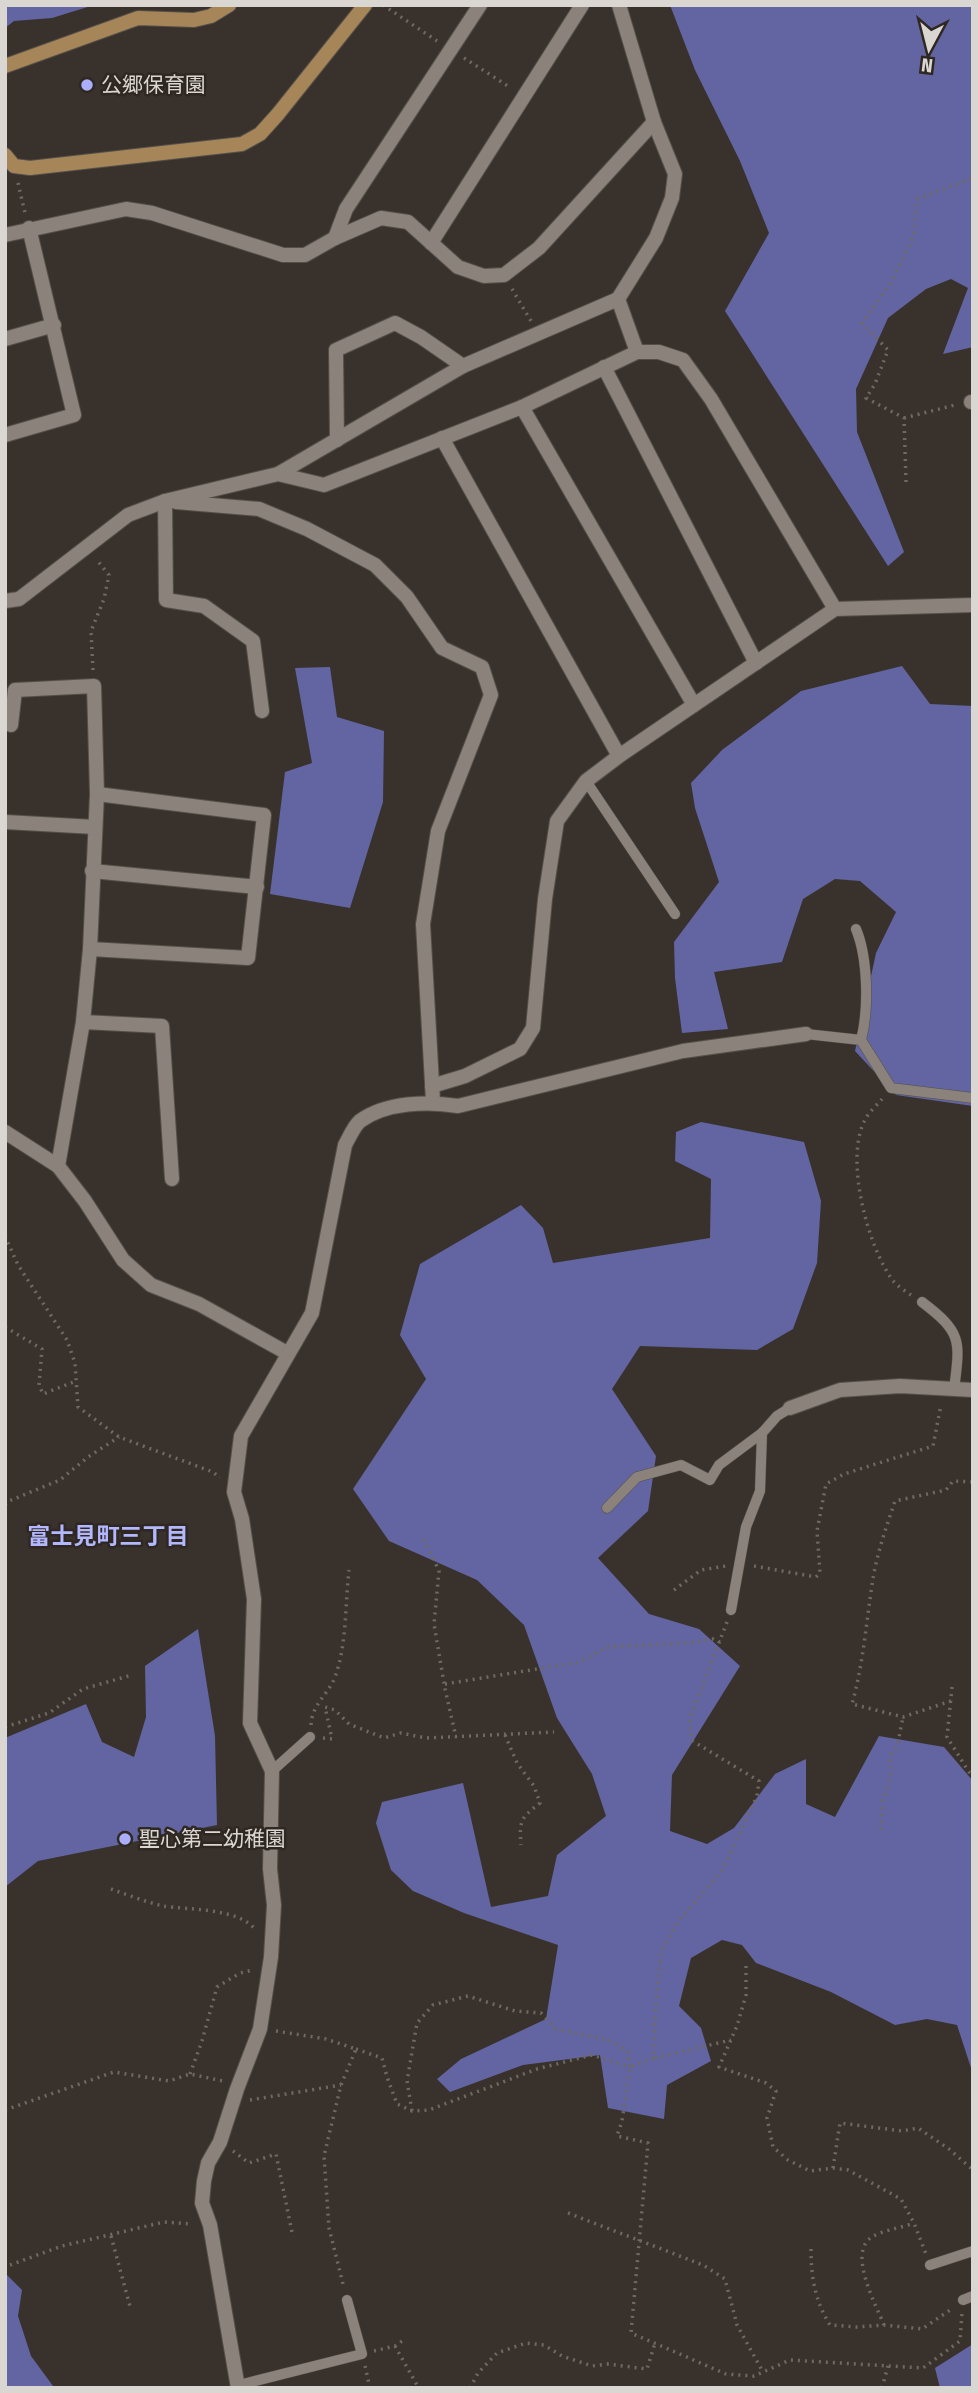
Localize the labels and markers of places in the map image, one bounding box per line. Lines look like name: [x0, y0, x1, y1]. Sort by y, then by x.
place label: 公郷保育園: [101, 72, 206, 98]
marker: 公郷保育園: [79, 77, 95, 93]
place label: 聖心第二幼稚園: [139, 1826, 286, 1852]
marker: 聖心第二幼稚園: [117, 1831, 133, 1847]

